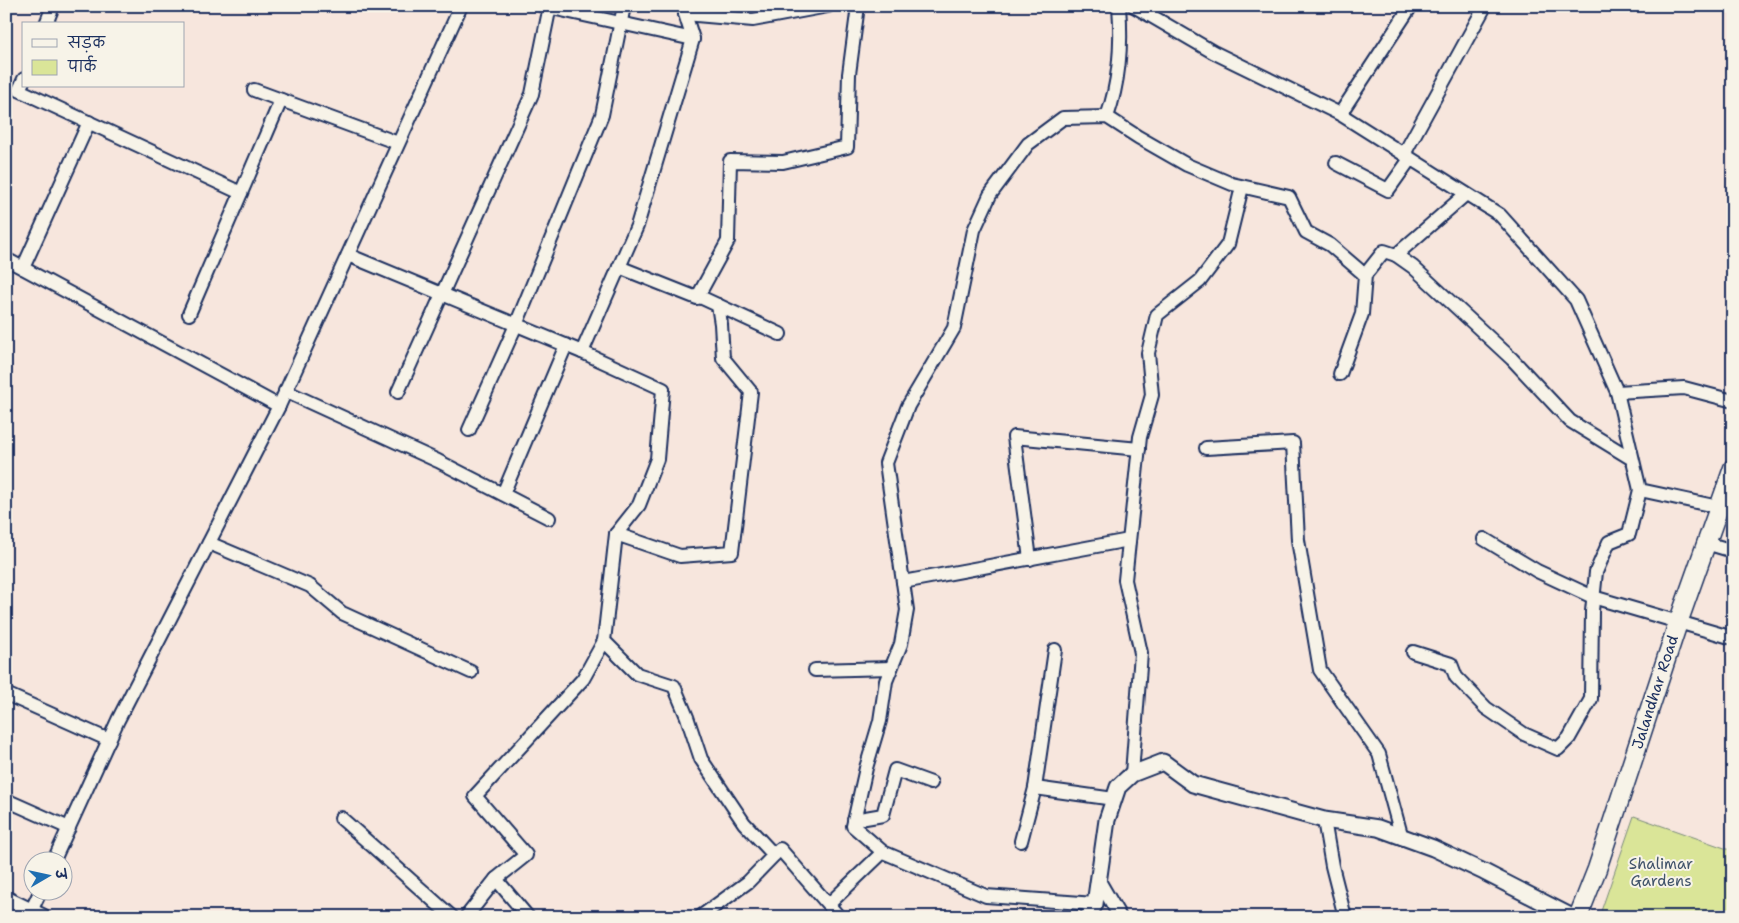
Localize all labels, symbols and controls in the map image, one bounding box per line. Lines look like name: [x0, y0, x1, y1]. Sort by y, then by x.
legend: [22, 22, 185, 88]
text: सड़क: [67, 33, 106, 53]
text: पार्क: [67, 55, 98, 77]
street label: Jalandhar Road: [1627, 632, 1683, 752]
north arrow: [22, 850, 72, 900]
park label: Shalimar Gardens: [1629, 854, 1693, 891]
text: उ: [51, 866, 71, 882]

